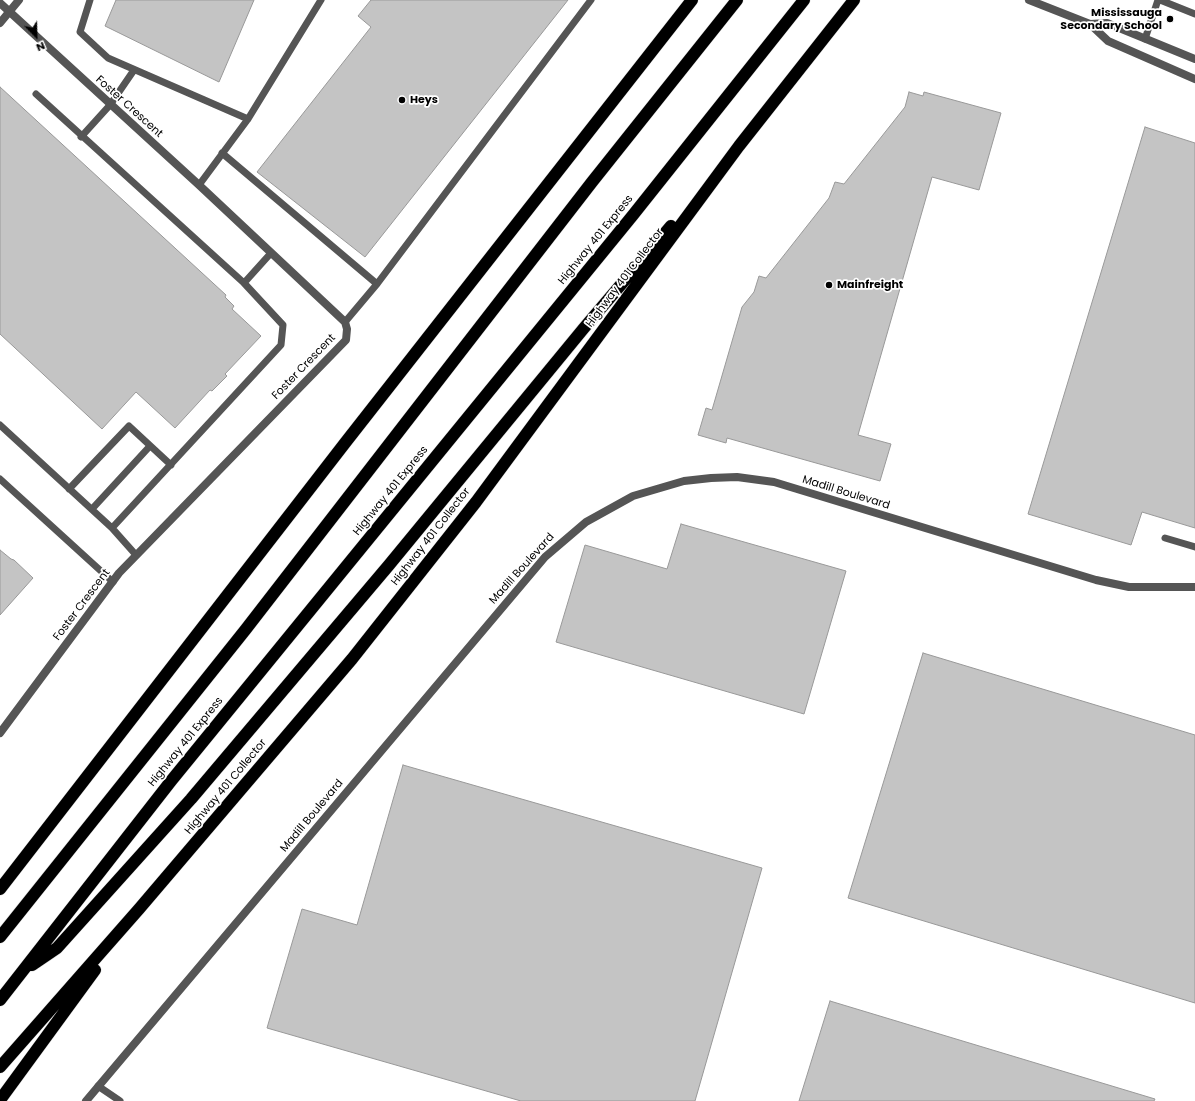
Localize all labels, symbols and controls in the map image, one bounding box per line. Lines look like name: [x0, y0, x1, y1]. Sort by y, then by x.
place label: Mississauga Secondary School: [1060, 6, 1162, 32]
marker: Mississauga Secondary School: [1165, 14, 1175, 24]
north arrow: [16, 16, 56, 56]
text: N: [34, 38, 48, 56]
street label: Foster Crescent: [93, 73, 165, 141]
place label: Heys: [410, 93, 438, 107]
marker: Heys: [397, 95, 407, 105]
street label: Highway 401 Express: [556, 193, 636, 287]
street label: Highway 401 Collector: [584, 226, 666, 330]
place label: Mainfreight: [837, 278, 903, 292]
marker: Mainfreight: [824, 280, 834, 290]
street label: Foster Crescent: [269, 332, 339, 402]
street label: Highway 401 Express: [351, 444, 431, 538]
street label: Madill Boulevard: [801, 473, 891, 513]
street label: Highway 401 Collector: [389, 486, 473, 588]
street label: Madill Boulevard: [487, 531, 557, 607]
street label: Foster Crescent: [51, 567, 113, 643]
street label: Highway 401 Express: [146, 695, 226, 789]
street label: Highway 401 Collector: [182, 737, 270, 837]
street label: Madill Boulevard: [278, 777, 346, 855]

